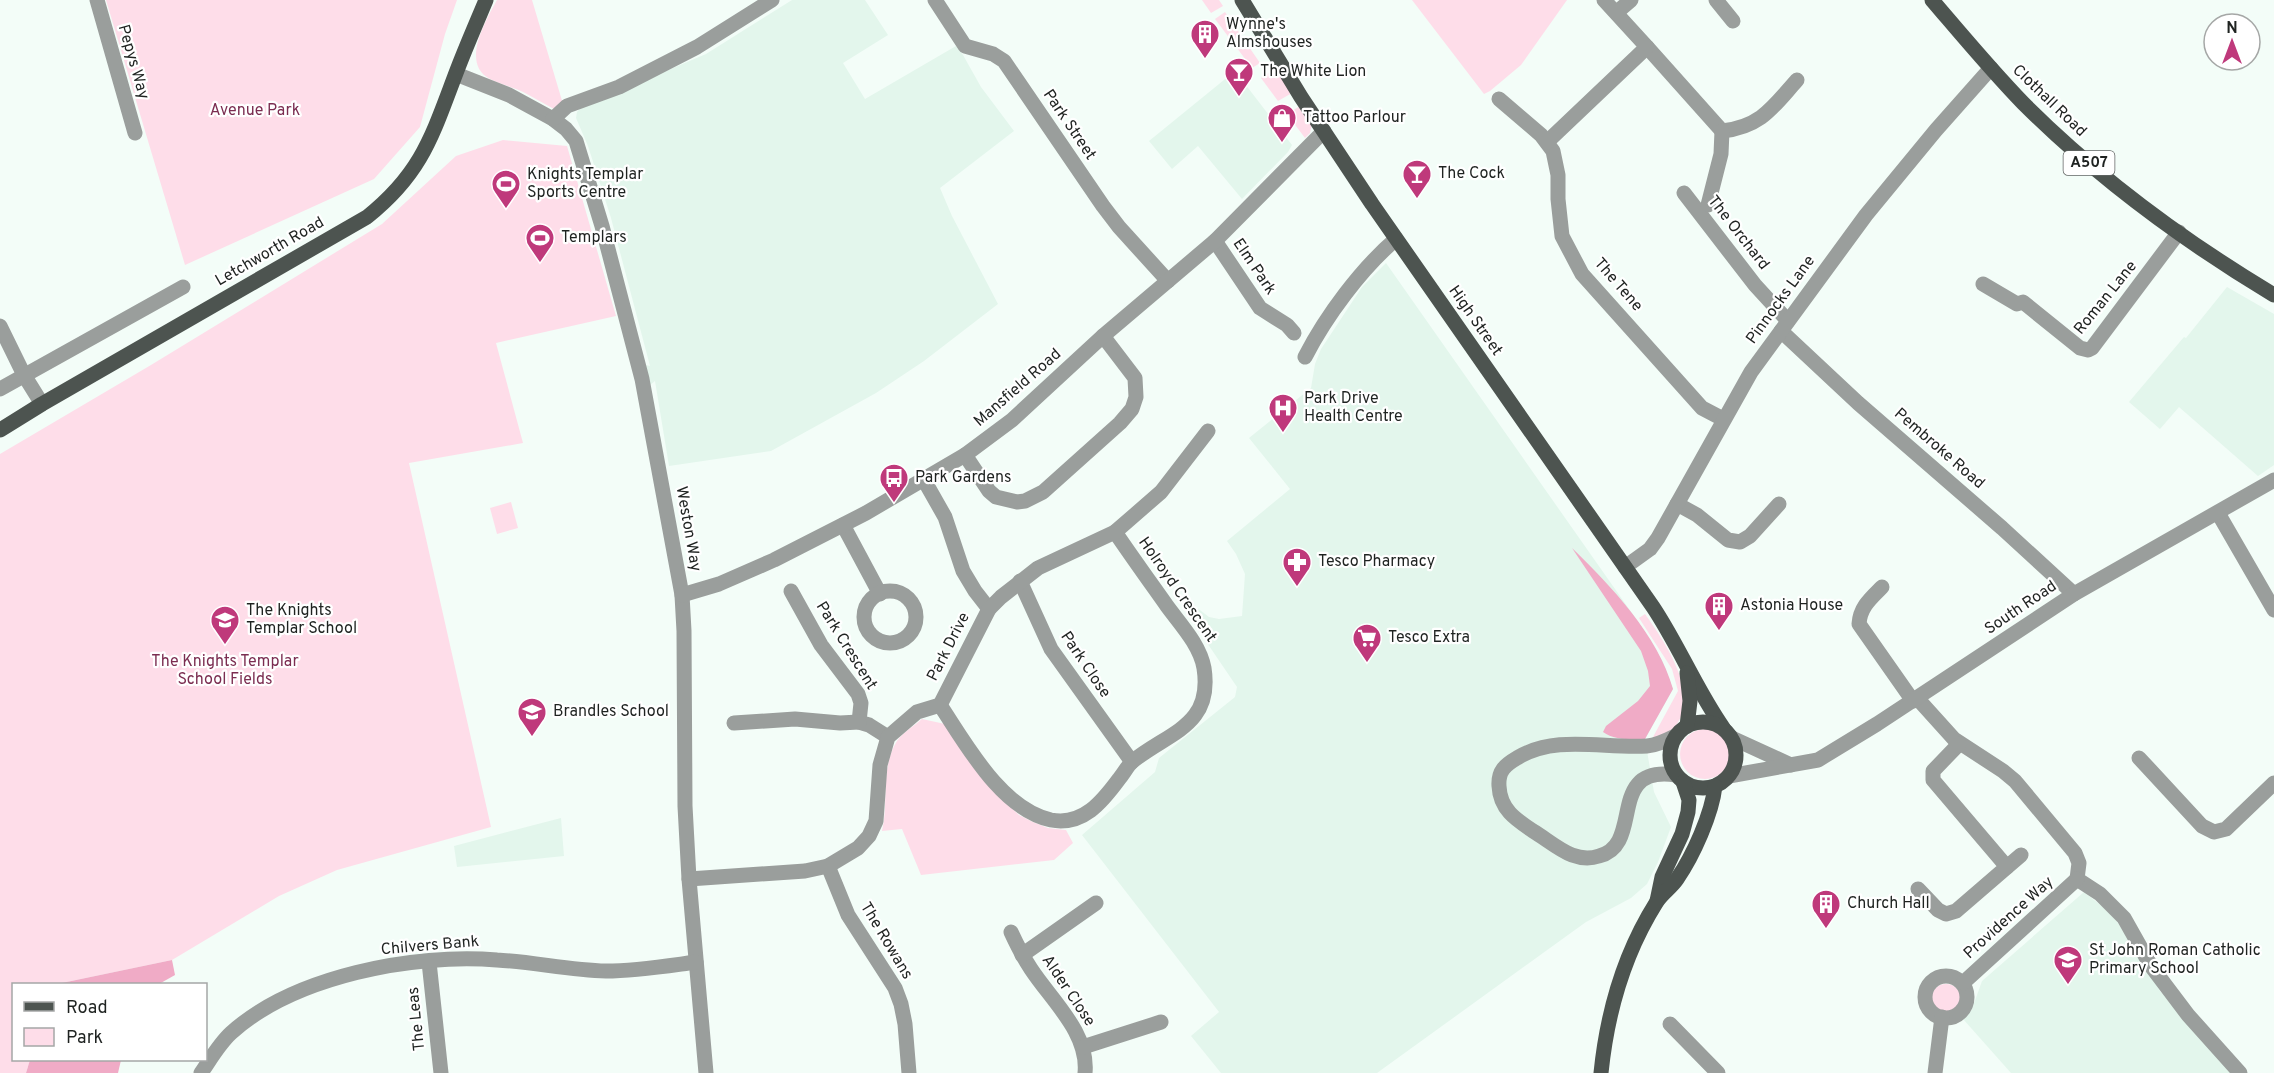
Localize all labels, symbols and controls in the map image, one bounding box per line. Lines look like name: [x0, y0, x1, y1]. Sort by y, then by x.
north arrow: [2202, 12, 2262, 72]
place label: Wynne's Almshouses: [1226, 15, 1313, 53]
building icon: Wynne's Almshouses: [1189, 18, 1221, 60]
text: N: [2226, 19, 2238, 39]
street label: Pepys Way: [113, 22, 153, 102]
bar icon: The White Lion: [1223, 56, 1255, 98]
street label: Clothall Road: [2008, 61, 2090, 141]
place label: The White Lion: [1260, 62, 1366, 82]
street label: Park Street: [1038, 86, 1100, 164]
park label: Avenue Park: [210, 101, 300, 121]
shop icon: Tattoo Parlour: [1266, 102, 1298, 144]
place label: Tattoo Parlour: [1303, 108, 1406, 128]
road number: A507: [2064, 151, 2114, 175]
bar icon: The Cock: [1401, 158, 1433, 200]
place label: The Cock: [1438, 164, 1505, 184]
place label: Knights Templar Sports Centre: [527, 165, 643, 203]
sports icon: Knights Templar Sports Centre: [490, 168, 522, 210]
street label: The Orchard: [1703, 192, 1773, 274]
street label: Letchworth Road: [212, 213, 328, 291]
sports icon: Templars: [524, 222, 556, 264]
place label: Templars: [561, 228, 627, 248]
street label: Elm Park: [1228, 235, 1280, 299]
street label: Pinnocks Lane: [1742, 252, 1820, 348]
street label: The Tene: [1589, 254, 1647, 316]
street label: Roman Lane: [2070, 257, 2142, 339]
street label: High Street: [1444, 282, 1506, 360]
street label: Mansfield Road: [970, 345, 1066, 431]
place label: Park Drive Health Centre: [1304, 389, 1403, 427]
hospital icon: Park Drive Health Centre: [1267, 392, 1299, 434]
street label: Pembroke Road: [1890, 404, 1988, 494]
bus stop icon: Park Gardens: [878, 462, 910, 504]
place label: Park Gardens: [915, 468, 1012, 488]
street label: Weston Way: [671, 485, 705, 573]
street label: Holroyd Crescent: [1133, 534, 1221, 646]
pharmacy icon: Tesco Pharmacy: [1281, 546, 1313, 588]
place label: Tesco Pharmacy: [1318, 552, 1435, 572]
street label: South Road: [1981, 577, 2061, 639]
building icon: Astonia House: [1703, 590, 1735, 632]
place label: Astonia House: [1740, 596, 1843, 616]
street label: Park Crescent: [811, 598, 881, 694]
place label: The Knights Templar School: [246, 601, 357, 639]
school or university icon: The Knights Templar School: [209, 604, 241, 646]
street label: Park Drive: [923, 609, 975, 685]
supermarket icon: Tesco Extra: [1351, 622, 1383, 664]
street label: Park Close: [1055, 628, 1115, 702]
place label: Tesco Extra: [1388, 628, 1470, 648]
park label: The Knights Templar School Fields: [151, 652, 299, 690]
school or university icon: Brandles School: [516, 696, 548, 738]
place label: Brandles School: [553, 702, 669, 722]
street label: Providence Way: [1960, 872, 2058, 964]
building icon: Church Hall: [1810, 888, 1842, 930]
place label: Church Hall: [1847, 894, 1930, 914]
street label: The Rowans: [855, 899, 917, 983]
street label: Chilvers Bank: [380, 932, 480, 960]
place label: St John Roman Catholic Primary School: [2089, 941, 2261, 979]
school or university icon: St John Roman Catholic Primary School: [2052, 944, 2084, 986]
street label: Alder Close: [1037, 951, 1099, 1031]
legend: [12, 983, 207, 1061]
street label: The Leas: [404, 986, 430, 1052]
text: Road: [66, 997, 108, 1020]
text: Park: [66, 1027, 103, 1050]

